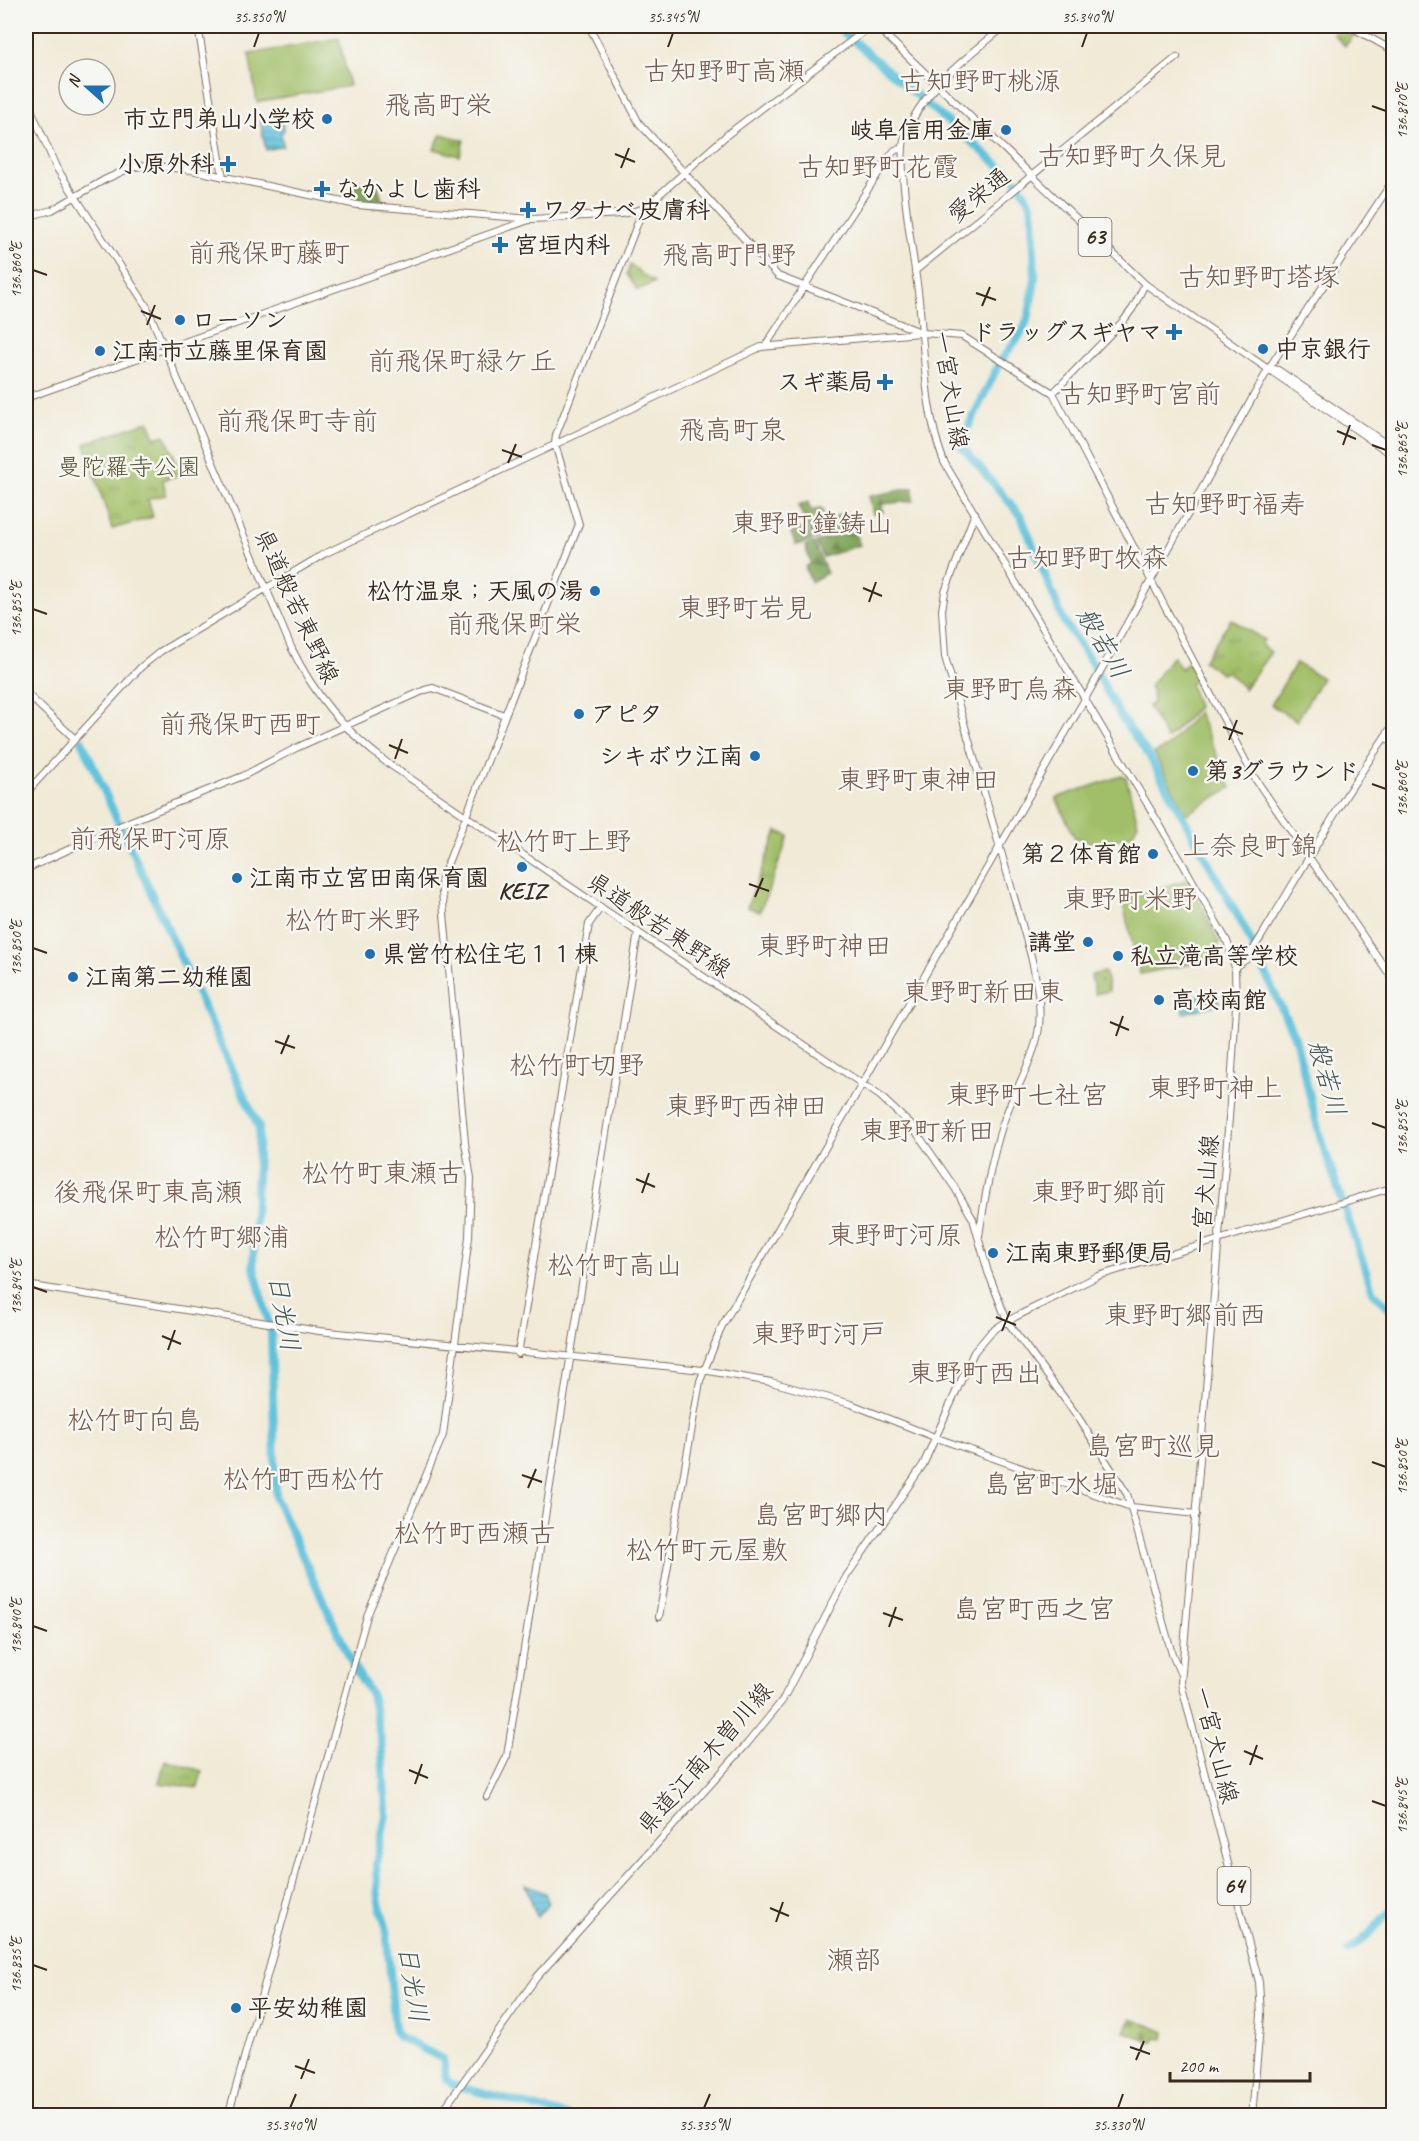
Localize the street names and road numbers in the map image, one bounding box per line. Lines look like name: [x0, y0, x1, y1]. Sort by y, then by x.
street label: 愛栄通: [942, 161, 1016, 229]
road number: 63: [1078, 218, 1112, 256]
street label: 一宮犬山線: [927, 328, 975, 452]
street label: 県道般若東野線: [248, 524, 346, 688]
street label: 県道般若東野線: [581, 866, 737, 984]
street label: 一宮犬山線: [1185, 1133, 1225, 1255]
street label: 県道江南木曽川線: [631, 1676, 779, 1840]
street label: 一宮犬山線: [1187, 1683, 1245, 1807]
road number: 64: [1218, 1867, 1250, 1905]

